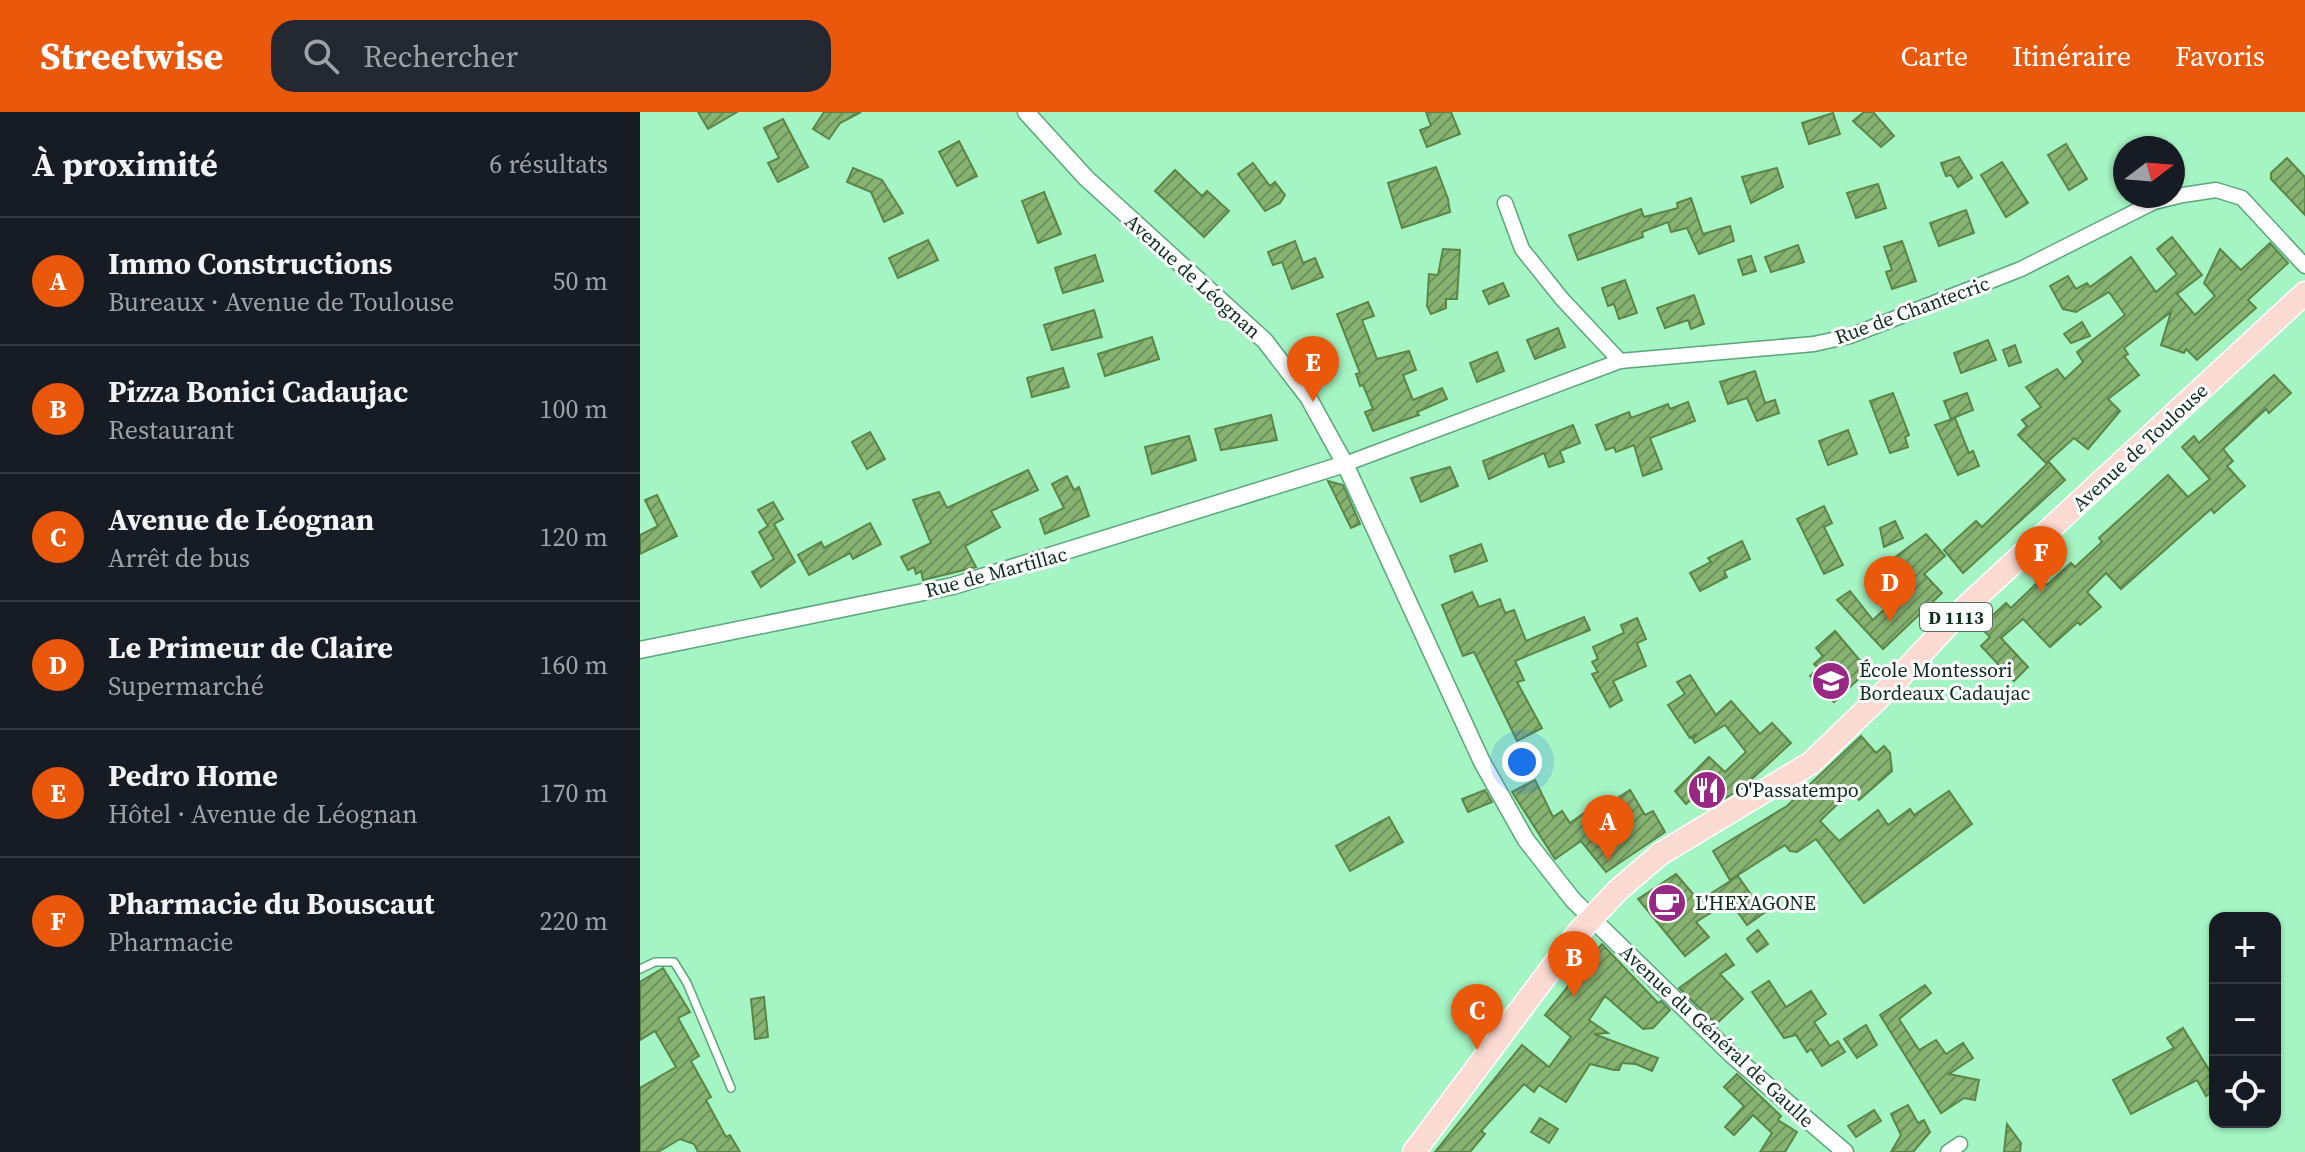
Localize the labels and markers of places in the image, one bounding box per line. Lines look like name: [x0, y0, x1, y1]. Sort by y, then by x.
pin: E: [1287, 336, 1339, 402]
pin: F: [2015, 526, 2067, 592]
pin: D: [1864, 556, 1916, 622]
place label: École Montessori Bordeaux Cadaujac: [1859, 656, 2031, 707]
school or university icon: École Montessori Bordeaux Cadaujac: [1810, 660, 1852, 702]
restaurant icon: O'Passatempo: [1686, 769, 1728, 811]
place label: O'Passatempo: [1735, 776, 1859, 804]
pin: A: [1582, 795, 1634, 861]
cafe icon: L'HEXAGONE: [1646, 882, 1688, 924]
place label: L'HEXAGONE: [1695, 889, 1816, 917]
pin: B: [1548, 931, 1600, 997]
pin: C: [1451, 984, 1503, 1050]

